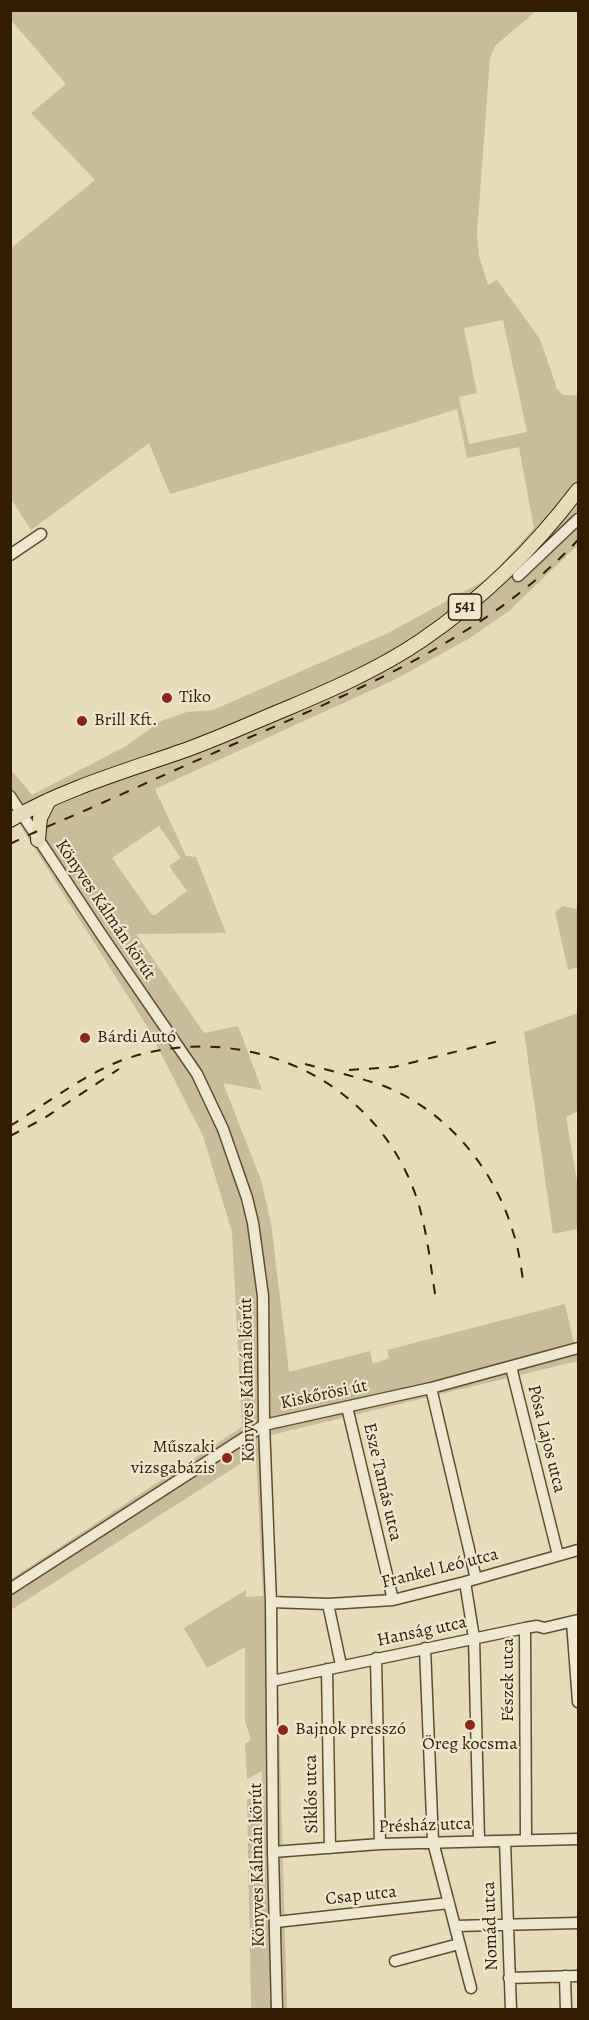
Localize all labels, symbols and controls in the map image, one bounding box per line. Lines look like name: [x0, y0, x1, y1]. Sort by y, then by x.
road number: 541: [448, 594, 482, 620]
place label: Tiko: [179, 687, 211, 709]
marker: Tiko: [160, 691, 174, 705]
place label: Brill Kft.: [94, 710, 157, 732]
marker: Brill Kft.: [75, 714, 89, 728]
street label: Könyves Kálmán körút: [50, 836, 160, 984]
place label: Bárdi Autó: [97, 1027, 176, 1049]
marker: Bárdi Autó: [78, 1031, 92, 1045]
street label: Könyves Kálmán körút: [236, 1297, 260, 1463]
street label: Kiskőrösi út: [279, 1375, 369, 1415]
street label: Pósa Lajos utca: [522, 1383, 570, 1495]
street label: Esze Tamás utca: [358, 1421, 406, 1543]
place label: Műszaki vizsgabázis: [131, 1437, 215, 1480]
marker: Műszaki vizsgabázis: [220, 1451, 234, 1465]
street label: Frankel Leó utca: [379, 1544, 501, 1594]
street label: Hanság utca: [375, 1612, 469, 1652]
street label: Fészek utca: [498, 1638, 520, 1722]
marker: Öreg kocsma: [463, 1718, 477, 1732]
place label: Bajnok presszó: [295, 1719, 406, 1741]
marker: Bajnok presszó: [276, 1723, 290, 1737]
place label: Öreg kocsma: [422, 1734, 518, 1756]
street label: Siklós utca: [301, 1754, 323, 1834]
street label: Könyves Kálmán körút: [246, 1782, 270, 1948]
street label: Présház utca: [378, 1814, 472, 1838]
street label: Nomád utca: [479, 1881, 503, 1971]
street label: Csap utca: [324, 1882, 398, 1910]

